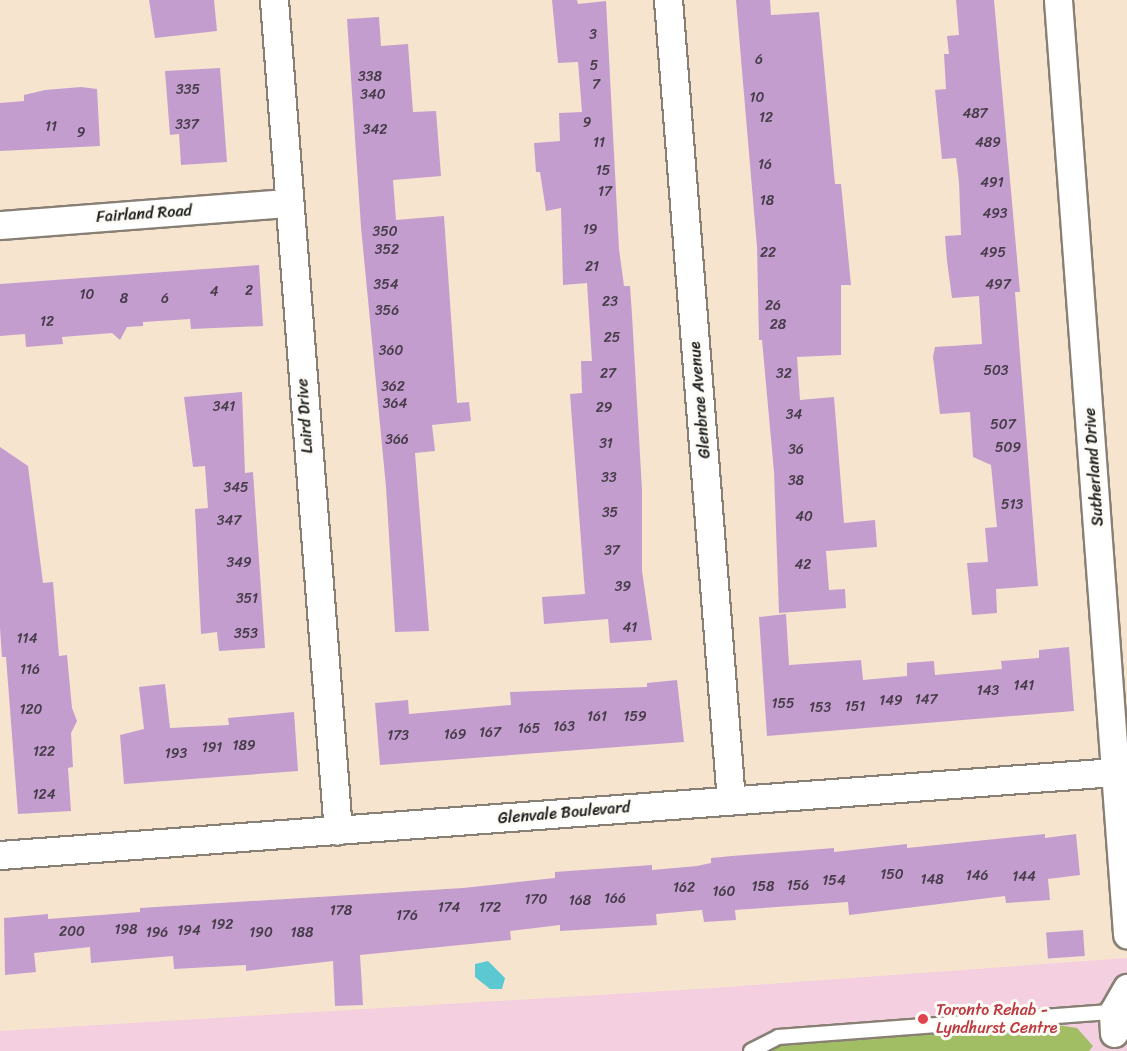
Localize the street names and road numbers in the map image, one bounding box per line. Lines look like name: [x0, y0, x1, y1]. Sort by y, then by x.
street label: Fairland Road: [95, 201, 193, 227]
street label: Glenbrae Avenue: [685, 341, 715, 459]
street label: Laird Drive: [293, 378, 317, 454]
street label: Sutherland Drive: [1080, 407, 1108, 527]
street label: Glenvale Boulevard: [497, 798, 631, 828]

